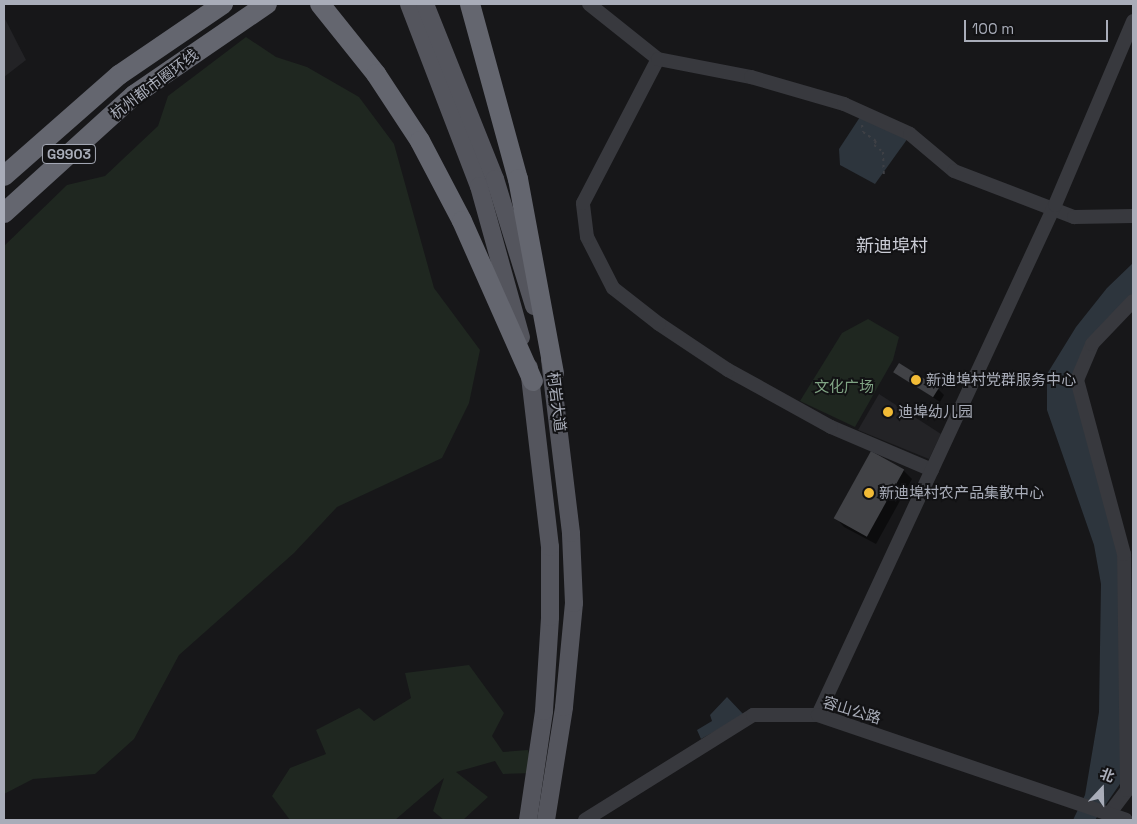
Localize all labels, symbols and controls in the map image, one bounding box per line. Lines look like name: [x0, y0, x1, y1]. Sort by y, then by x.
scale bar: [967, 10, 1111, 42]
text: 100 m: [972, 19, 1014, 38]
street label: 杭州都市圈环线: [107, 45, 201, 123]
road number: G9903: [42, 142, 96, 166]
district label: 新迪埠村: [856, 235, 928, 257]
street label: 柯岩大道: [544, 371, 570, 433]
place label: 新迪埠村党群服务中心: [926, 371, 1076, 389]
marker: 新迪埠村党群服务中心: [910, 374, 922, 386]
park label: 文化广场: [814, 378, 874, 396]
place label: 迪埠幼儿园: [898, 403, 973, 421]
marker: 迪埠幼儿园: [882, 406, 894, 418]
place label: 新迪埠村农产品集散中心: [879, 484, 1044, 502]
marker: 新迪埠村农产品集散中心: [863, 487, 875, 499]
street label: 容山公路: [821, 693, 883, 727]
north arrow: [1077, 764, 1127, 814]
text: 北: [1098, 764, 1117, 786]

